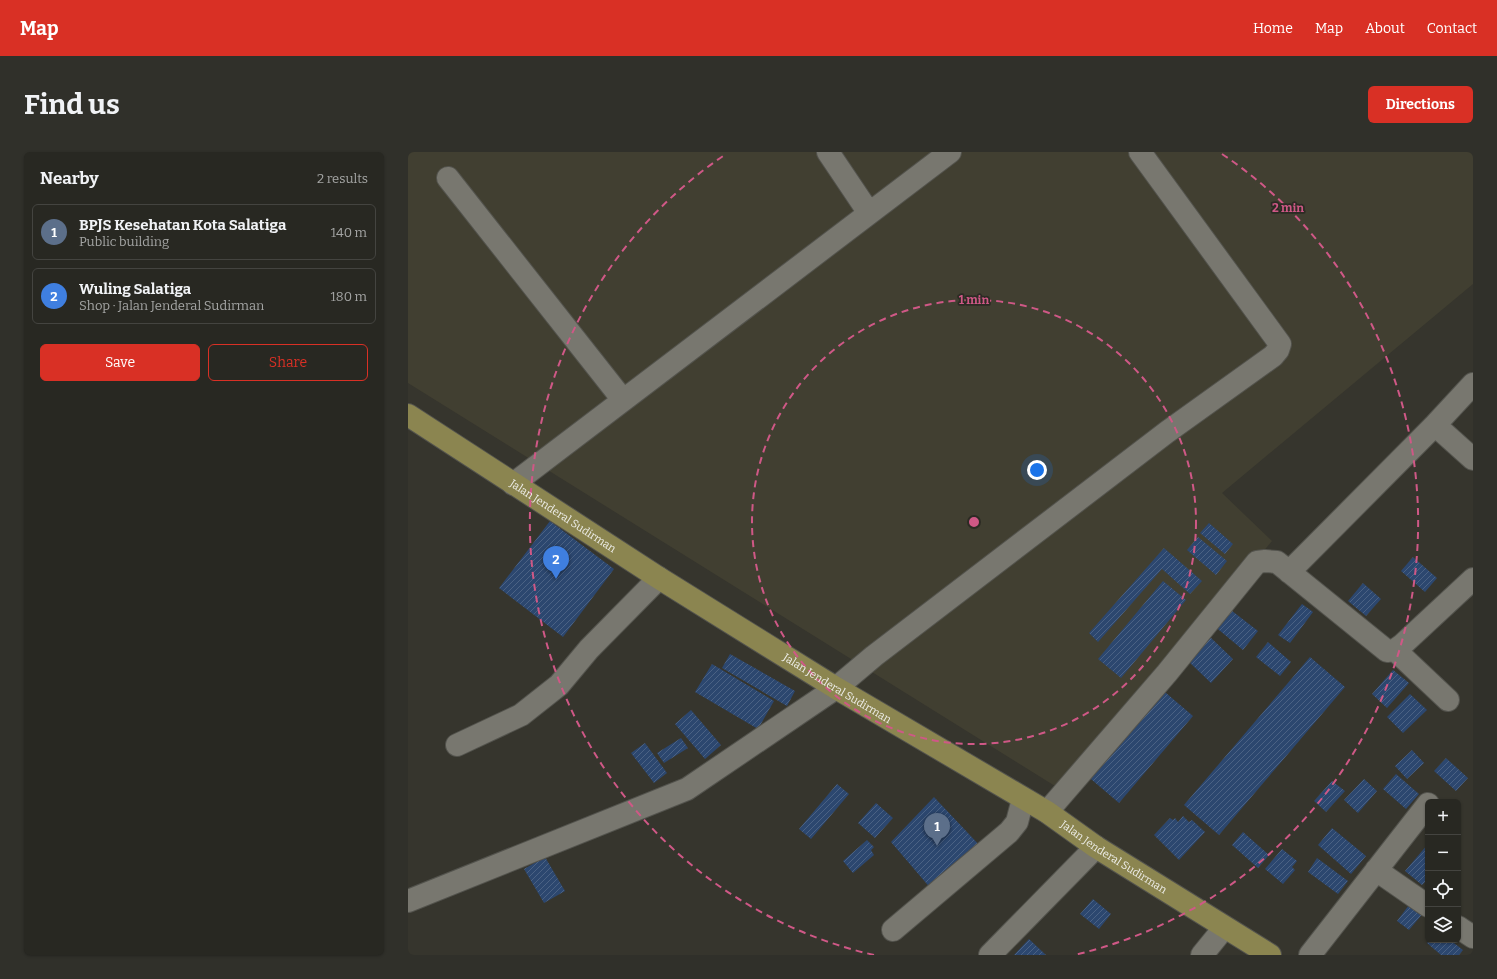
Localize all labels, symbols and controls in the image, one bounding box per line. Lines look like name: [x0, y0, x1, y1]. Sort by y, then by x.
text: Map: [20, 17, 59, 40]
text: Home: [1253, 20, 1293, 37]
text: Map: [1315, 20, 1343, 37]
text: About: [1365, 20, 1405, 37]
text: Contact: [1427, 20, 1477, 37]
button: Directions: [1368, 86, 1473, 123]
text: Find us: [24, 88, 120, 121]
text: Nearby: [40, 168, 99, 189]
text: 2 results: [317, 171, 368, 186]
text: 2 min: [1272, 201, 1304, 215]
text: BPJS Kesehatan Kota Salatiga: [79, 216, 286, 234]
text: 1: [51, 225, 57, 240]
text: 140 m: [331, 225, 367, 240]
text: Public building: [79, 234, 169, 249]
text: Wuling Salatiga: [79, 280, 191, 298]
text: 2: [50, 289, 58, 304]
text: 180 m: [331, 289, 367, 304]
text: 1 min: [959, 293, 989, 307]
text: Shop · Jalan Jenderal Sudirman: [79, 298, 264, 313]
button: Save: [40, 344, 200, 381]
button: Share: [208, 344, 368, 381]
your location: [1027, 460, 1047, 480]
street label: Jalan Jenderal Sudirman: [507, 476, 618, 555]
centre of rings: [967, 515, 981, 529]
pin: 2: [543, 546, 569, 579]
street label: Jalan Jenderal Sudirman: [780, 650, 894, 726]
map controls: [1425, 799, 1461, 943]
button: +: [1425, 799, 1461, 835]
pin: 1: [924, 813, 950, 846]
street label: Jalan Jenderal Sudirman: [1057, 817, 1169, 896]
button: −: [1425, 835, 1461, 871]
button: locate: [1425, 871, 1461, 907]
button: layers: [1425, 907, 1461, 943]

